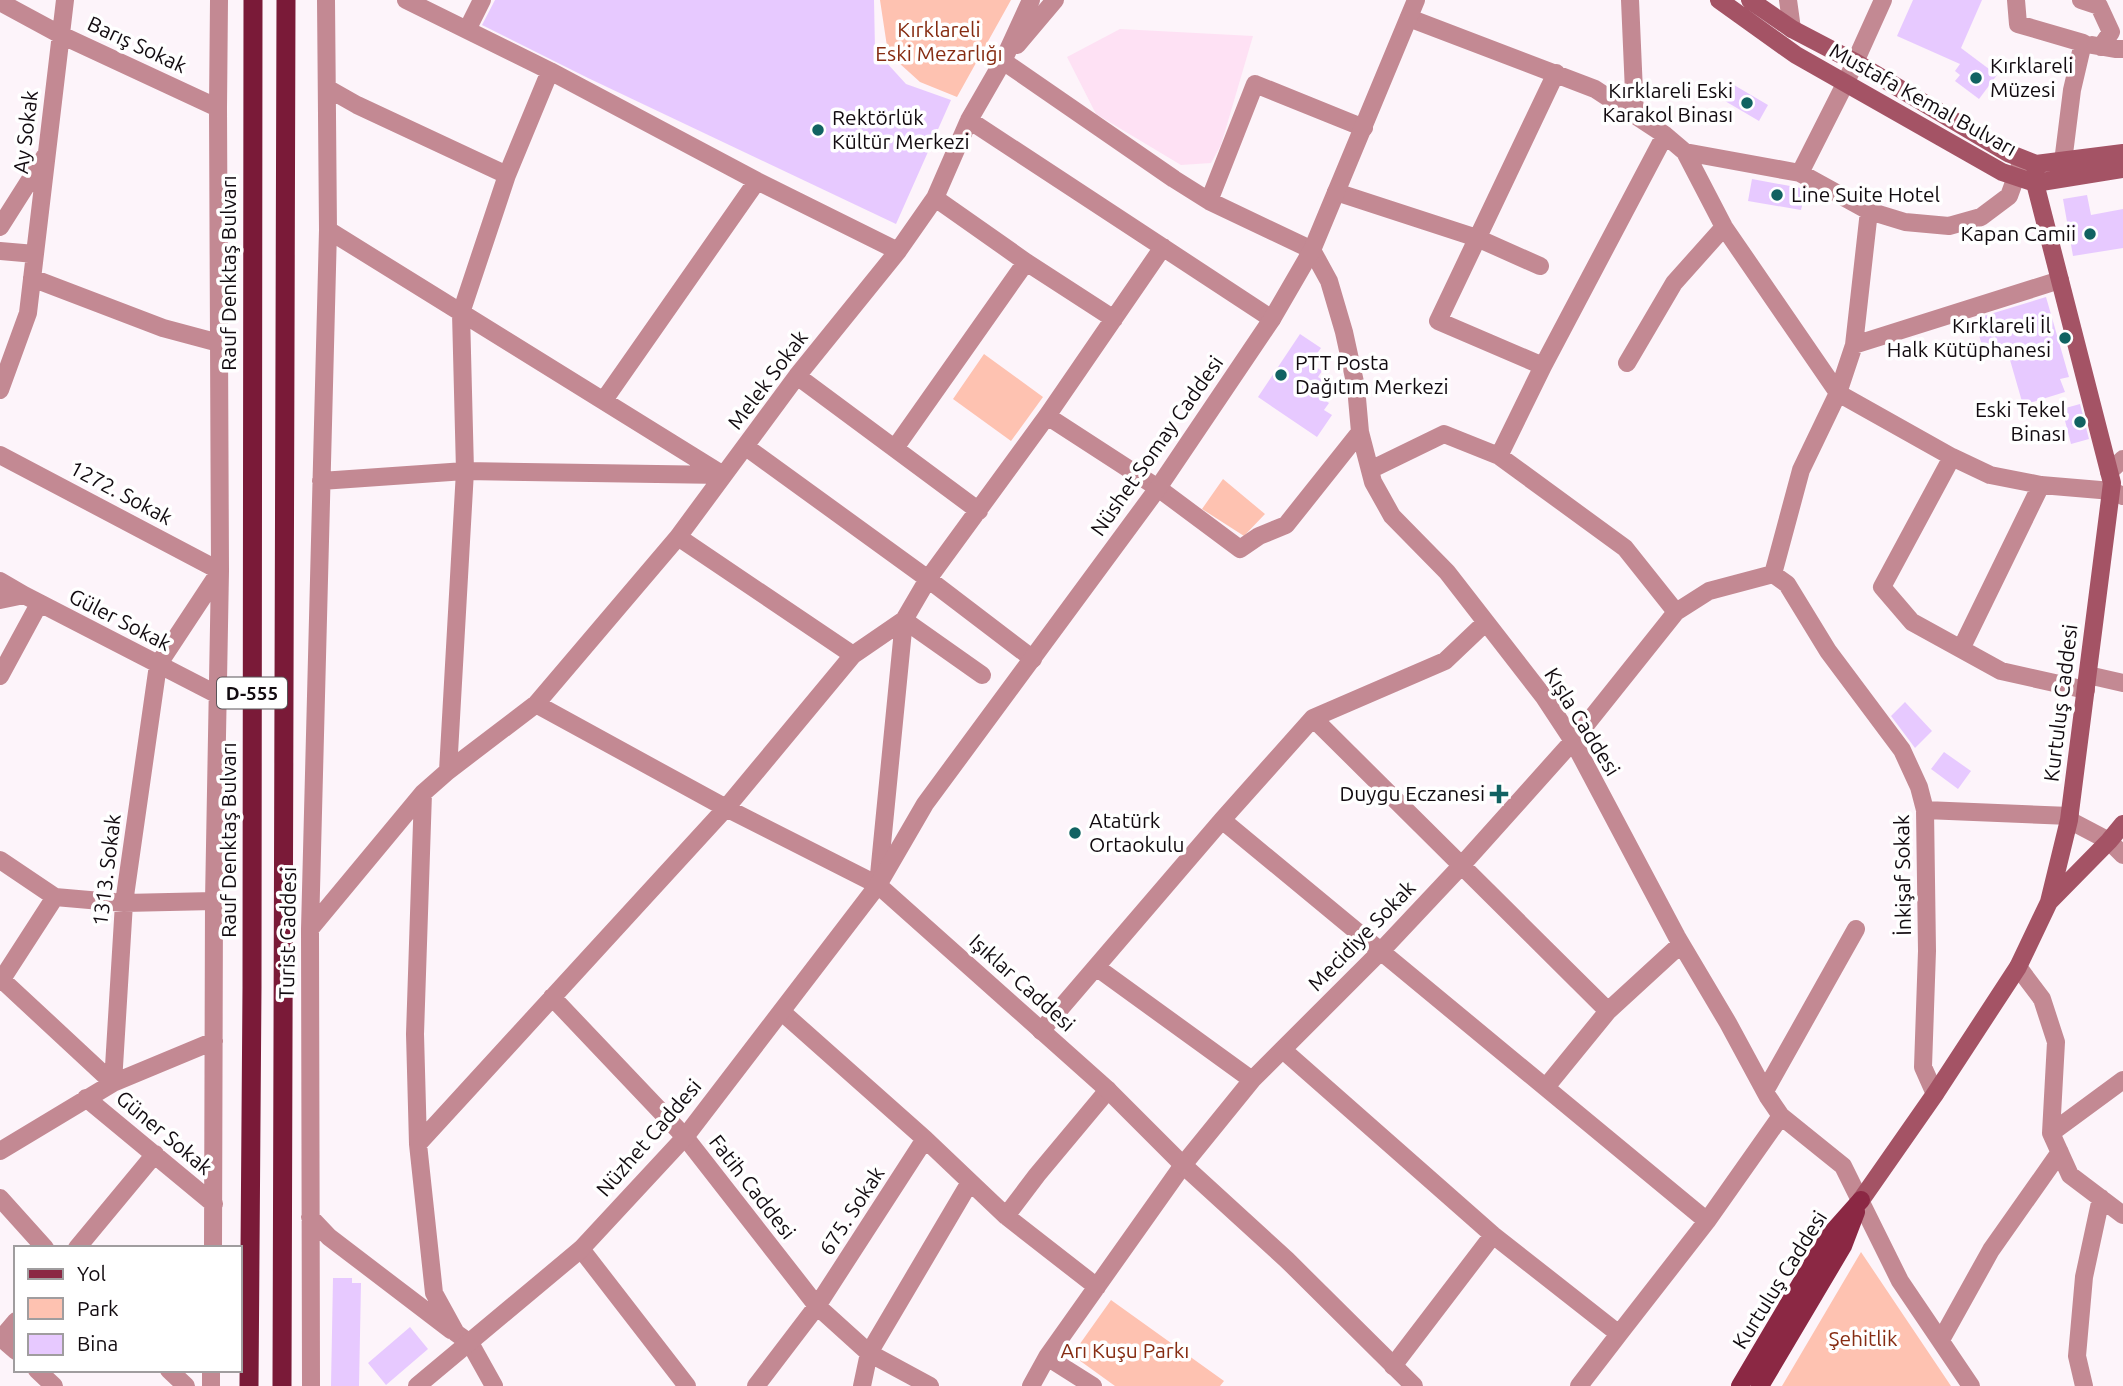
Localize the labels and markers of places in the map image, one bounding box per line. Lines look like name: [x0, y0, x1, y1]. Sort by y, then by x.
place label: Kırklareli Müzesi: [1990, 53, 2073, 101]
marker: Kırklareli Müzesi: [1968, 70, 1984, 86]
place label: Kırklareli Eski Karakol Binası: [1602, 78, 1733, 126]
marker: Kırklareli Eski Karakol Binası: [1739, 95, 1755, 111]
place label: Rektörlük Kültür Merkezi: [832, 105, 970, 153]
marker: Rektörlük Kültür Merkezi: [810, 122, 826, 138]
place label: Line Suite Hotel: [1791, 182, 1940, 206]
marker: Line Suite Hotel: [1769, 187, 1785, 203]
place label: Kapan Camii: [1961, 221, 2076, 245]
marker: Kapan Camii: [2082, 226, 2098, 242]
place label: Kırklareli İl Halk Kütüphanesi: [1887, 313, 2051, 361]
marker: Kırklareli İl Halk Kütüphanesi: [2057, 330, 2073, 346]
place label: PTT Posta Dağıtım Merkezi: [1295, 350, 1449, 398]
marker: PTT Posta Dağıtım Merkezi: [1273, 367, 1289, 383]
place label: Eski Tekel Binası: [1975, 397, 2066, 445]
marker: Eski Tekel Binası: [2072, 414, 2088, 430]
place label: Duygu Eczanesi: [1340, 781, 1485, 805]
marker: Duygu Eczanesi: [1491, 786, 1507, 802]
place label: Atatürk Ortaokulu: [1089, 808, 1185, 856]
marker: Atatürk Ortaokulu: [1067, 825, 1083, 841]

